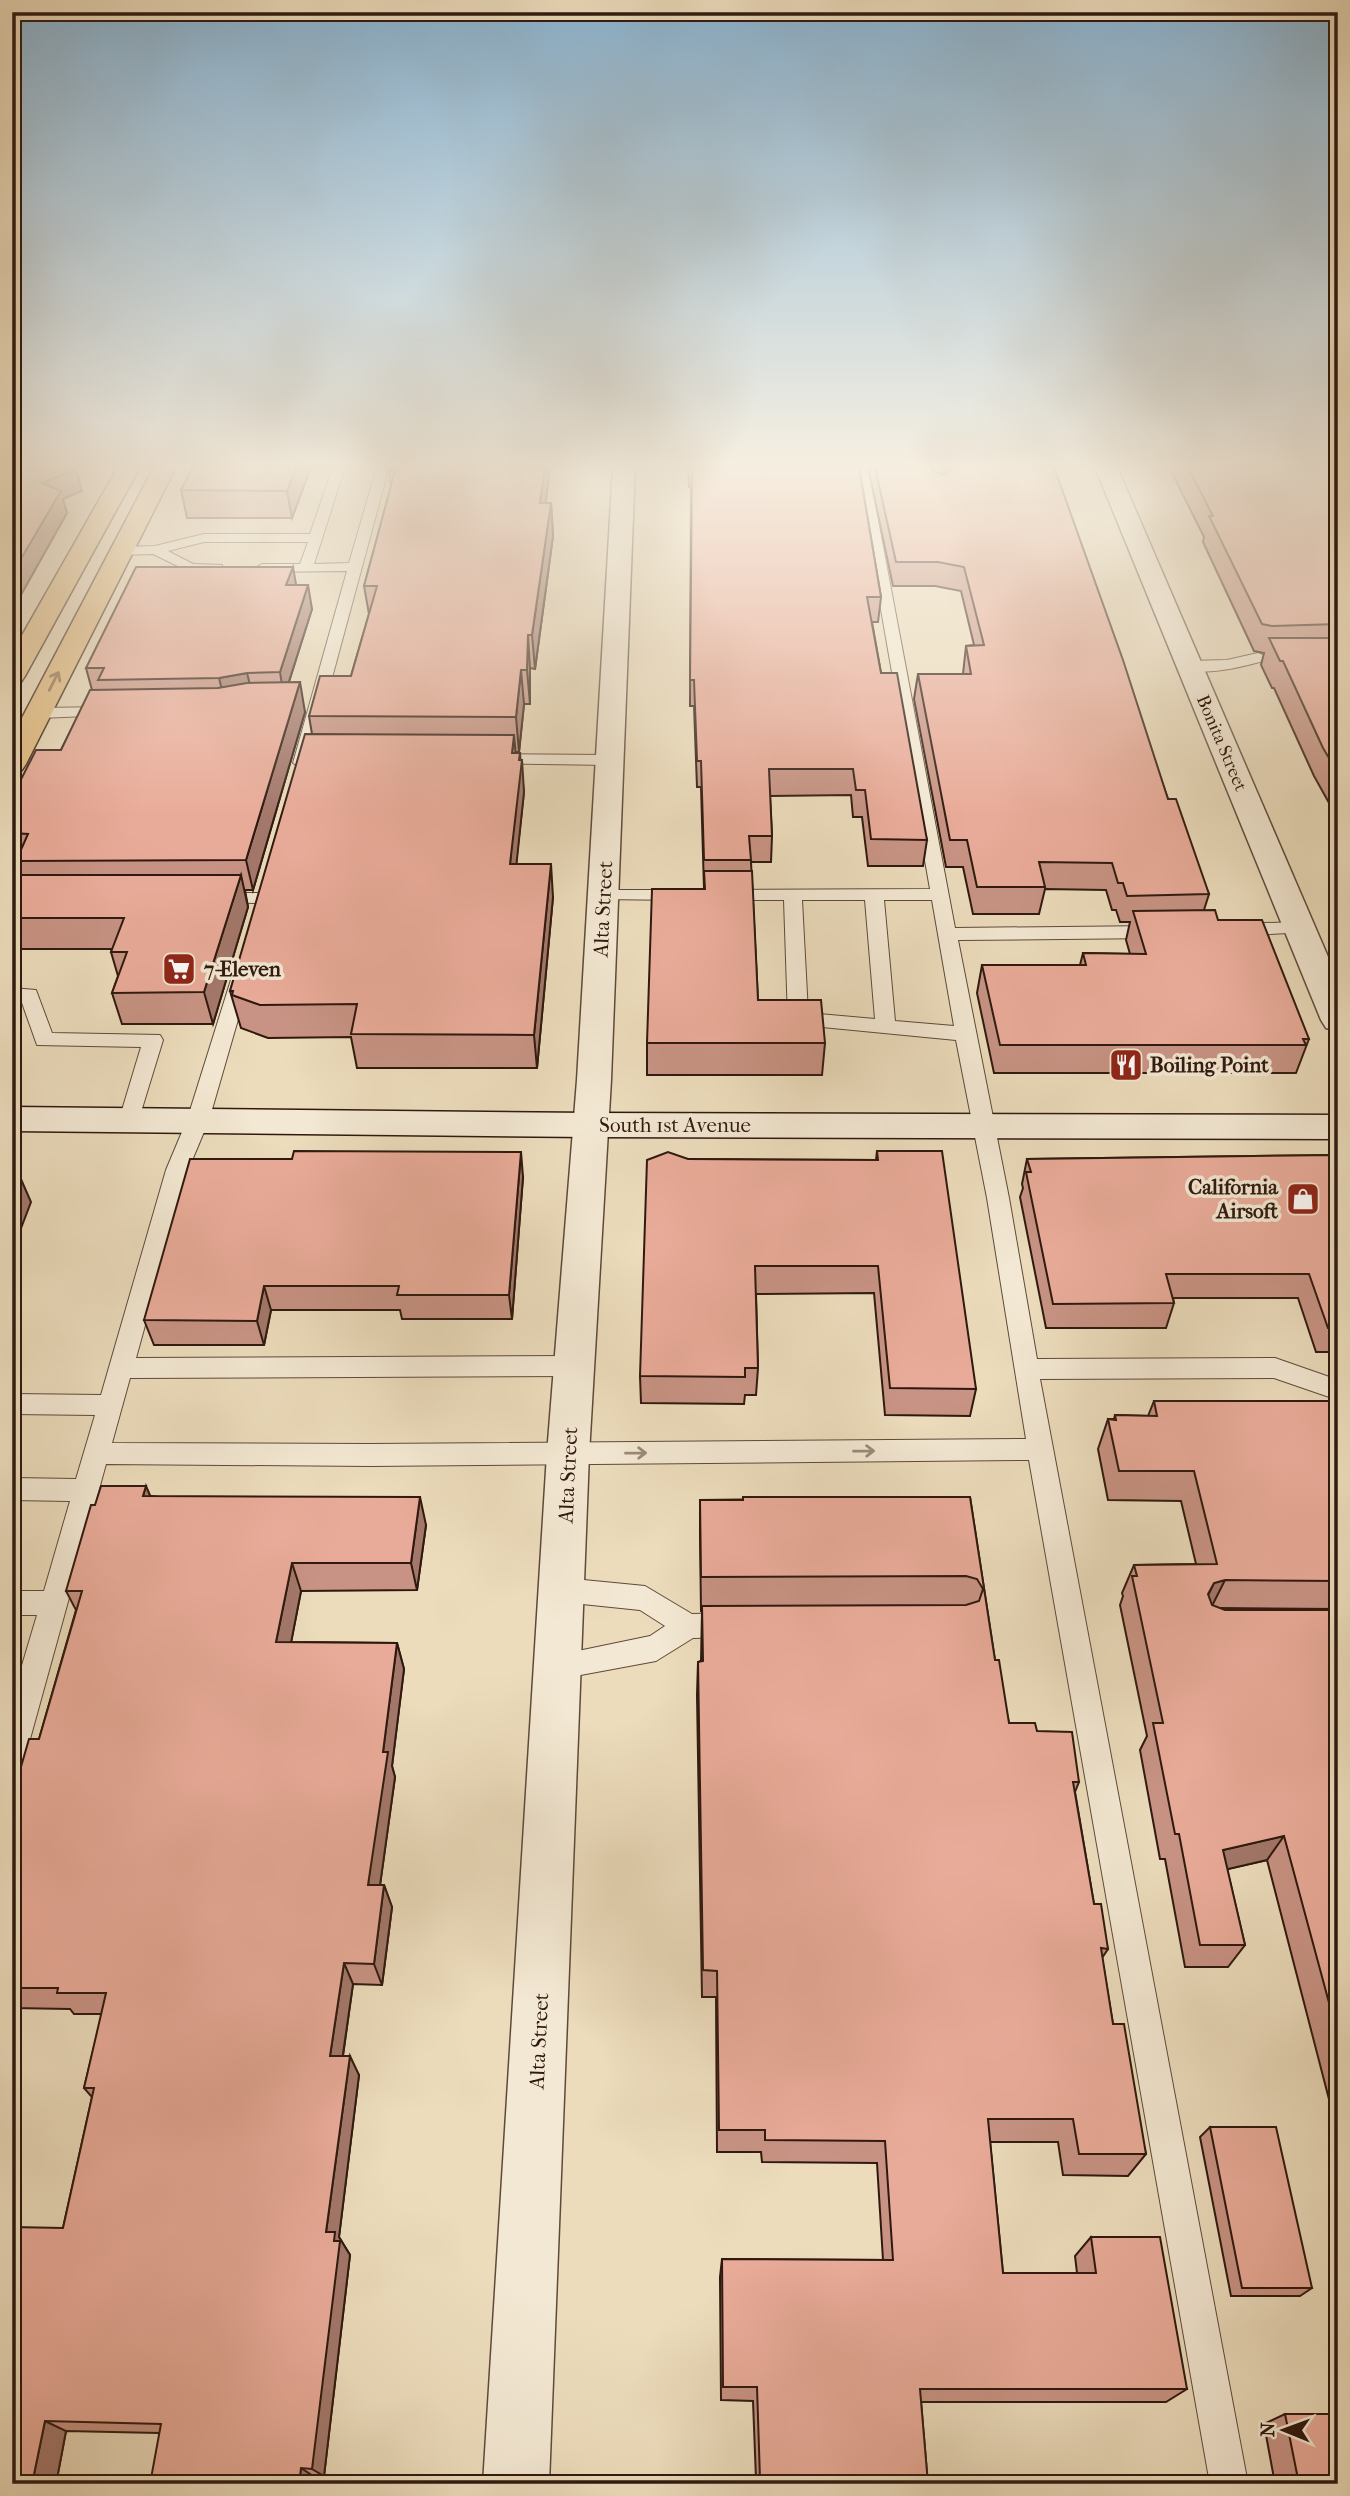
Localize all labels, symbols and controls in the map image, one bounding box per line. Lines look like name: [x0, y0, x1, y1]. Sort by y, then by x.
one-way arrow: [47, 671, 61, 692]
street label: Bonita Street: [1192, 692, 1251, 795]
street label: Alta Street: [588, 860, 618, 959]
supermarket icon: 7-Eleven: [160, 950, 198, 988]
place label: 7-Eleven: [203, 957, 282, 981]
restaurant icon: Boiling Point: [1107, 1046, 1145, 1084]
place label: Boiling Point: [1150, 1053, 1269, 1077]
street label: South 1st Avenue: [599, 1113, 751, 1137]
place label: California Airsoft: [1188, 1175, 1279, 1223]
shop icon: California Airsoft: [1284, 1180, 1322, 1218]
street label: Alta Street: [553, 1426, 583, 1525]
one-way arrow: [852, 1444, 875, 1458]
one-way arrow: [625, 1447, 648, 1460]
street label: Alta Street: [524, 1992, 554, 2091]
north arrow: [1248, 2394, 1318, 2464]
text: N: [1257, 2422, 1279, 2437]

